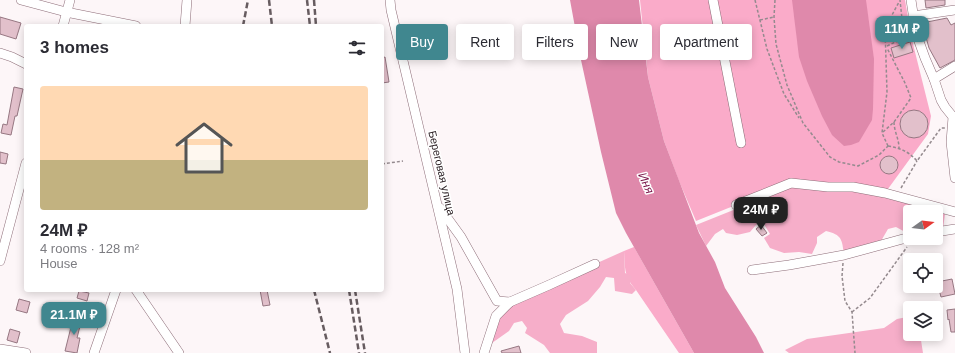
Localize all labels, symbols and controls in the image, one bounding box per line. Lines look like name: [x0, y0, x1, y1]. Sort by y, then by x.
pin: 11M ₽: [874, 16, 930, 50]
text: 11M ₽: [884, 21, 920, 36]
chip: Buy: [396, 24, 448, 60]
chip: Rent: [456, 24, 514, 60]
chip: Filters: [522, 24, 588, 60]
chip: New: [596, 24, 652, 60]
chip: Apartment: [660, 24, 752, 60]
icon: filters: [346, 37, 368, 59]
text: 3 homes: [40, 38, 109, 57]
icon: home: [168, 112, 240, 184]
street label: Береговая улица: [426, 129, 458, 217]
water label: Иня: [635, 170, 657, 196]
pin: 24M ₽: [733, 197, 789, 231]
text: 24M ₽: [743, 202, 779, 217]
north arrow: [903, 205, 943, 245]
map controls: [903, 205, 943, 341]
text: 24M ₽: [40, 221, 88, 240]
text: 4 rooms · 128 m²: [40, 241, 139, 256]
button: locate: [903, 253, 943, 293]
text: House: [40, 256, 78, 271]
button: layers: [903, 301, 943, 341]
pin: 21.1M ₽: [37, 302, 111, 336]
text: 21.1M ₽: [50, 307, 98, 322]

